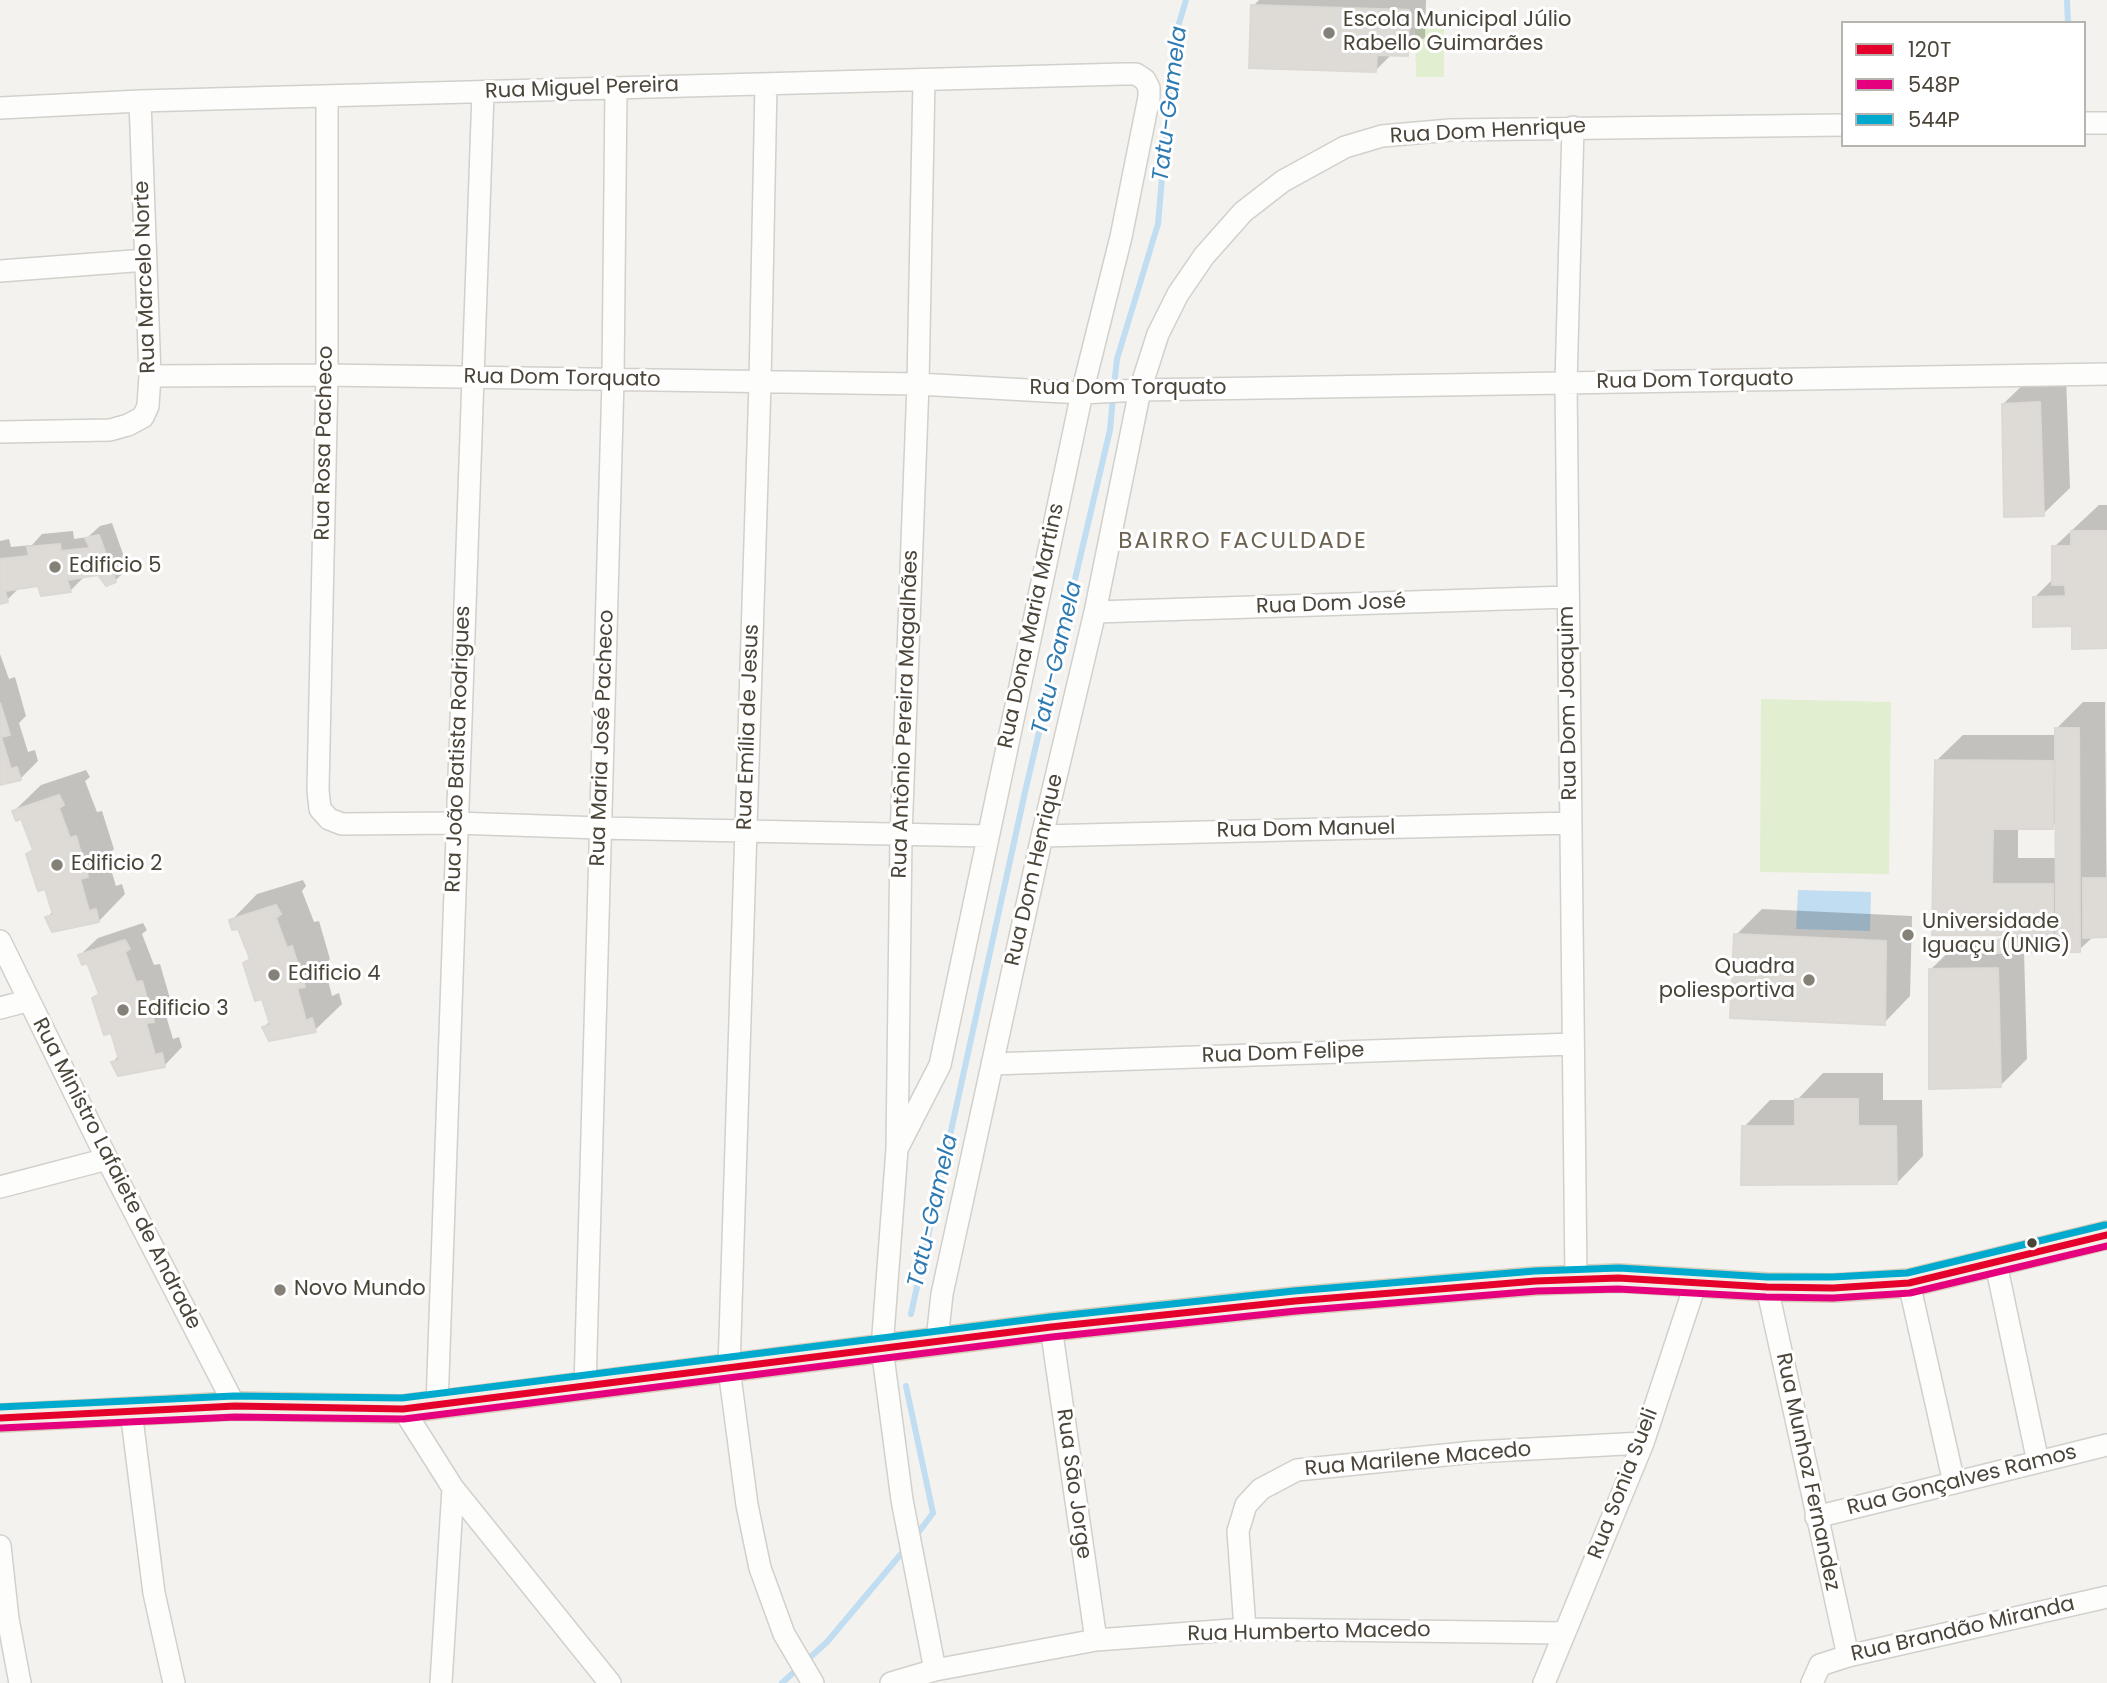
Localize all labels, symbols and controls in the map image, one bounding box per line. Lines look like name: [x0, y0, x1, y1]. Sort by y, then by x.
place label: Escola Municipal Júlio Rabello Guimarães: [1343, 8, 1571, 58]
legend: [1841, 21, 2086, 147]
water label: Tatu-Gamela: [1148, 25, 1194, 183]
marker: Escola Municipal Júlio Rabello Guimarães: [1321, 25, 1337, 41]
text: 120T: [1908, 35, 1951, 64]
text: 548P: [1908, 70, 1960, 99]
street label: Rua Miguel Pereira: [485, 73, 679, 105]
text: 544P: [1908, 105, 1960, 134]
street label: Rua Dom Henrique: [1389, 114, 1587, 150]
street label: Rua Marcelo Norte: [130, 180, 162, 374]
street label: Rua Rosa Pacheco: [311, 345, 339, 541]
street label: Rua Dom Torquato: [463, 365, 661, 393]
street label: Rua Dom Torquato: [1596, 367, 1794, 395]
street label: Rua Dom Torquato: [1029, 376, 1227, 402]
street label: Rua Dona Maria Martins: [994, 501, 1070, 751]
district label: BAIRRO FACULDADE: [1120, 528, 1366, 556]
street label: Rua Antônio Pereira Magalhães: [888, 549, 924, 879]
place label: Edificio 5: [69, 554, 161, 580]
marker: Edificio 5: [47, 559, 63, 575]
water label: Tatu-Gamela: [1027, 579, 1089, 737]
street label: Rua Dom José: [1256, 590, 1406, 620]
street label: Rua João Batista Rodrigues: [441, 605, 477, 893]
street label: Rua Dom Joaquim: [1555, 605, 1583, 801]
street label: Rua Maria José Pacheco: [586, 609, 620, 867]
street label: Rua Emília de Jesus: [733, 624, 765, 830]
street label: Rua Dom Henrique: [1001, 772, 1069, 968]
street label: Rua Dom Manuel: [1216, 816, 1396, 844]
place label: Edificio 2: [71, 852, 162, 878]
marker: Edificio 2: [49, 857, 65, 873]
place label: Universidade Iguaçu (UNIG): [1922, 910, 2070, 960]
marker: Universidade Iguaçu (UNIG): [1900, 927, 1916, 943]
place label: Quadra poliesportiva: [1659, 955, 1795, 1005]
place label: Edificio 4: [288, 962, 380, 988]
marker: Edificio 4: [266, 967, 282, 983]
marker: Quadra poliesportiva: [1801, 972, 1817, 988]
place label: Edificio 3: [137, 997, 229, 1023]
marker: Edificio 3: [115, 1002, 131, 1018]
street label: Rua Ministro Lafaiete de Andrade: [26, 1014, 206, 1334]
street label: Rua Dom Felipe: [1201, 1039, 1365, 1069]
water label: Tatu-Gamela: [903, 1132, 965, 1290]
unlabelled marker: [2025, 1236, 2039, 1250]
place label: Novo Mundo: [294, 1277, 426, 1303]
marker: Novo Mundo: [272, 1282, 288, 1298]
street label: Rua Munhoz Fernandez: [1769, 1351, 1845, 1593]
street label: Rua Sonia Sueli: [1584, 1405, 1664, 1563]
street label: Rua Sāo Jorge: [1050, 1407, 1096, 1561]
street label: Rua Marilene Macedo: [1304, 1438, 1532, 1482]
street label: Rua Gonçalves Ramos: [1845, 1440, 2079, 1522]
street label: Rua Brandão Miranda: [1849, 1592, 2077, 1668]
street label: Rua Humberto Macedo: [1187, 1618, 1431, 1648]

